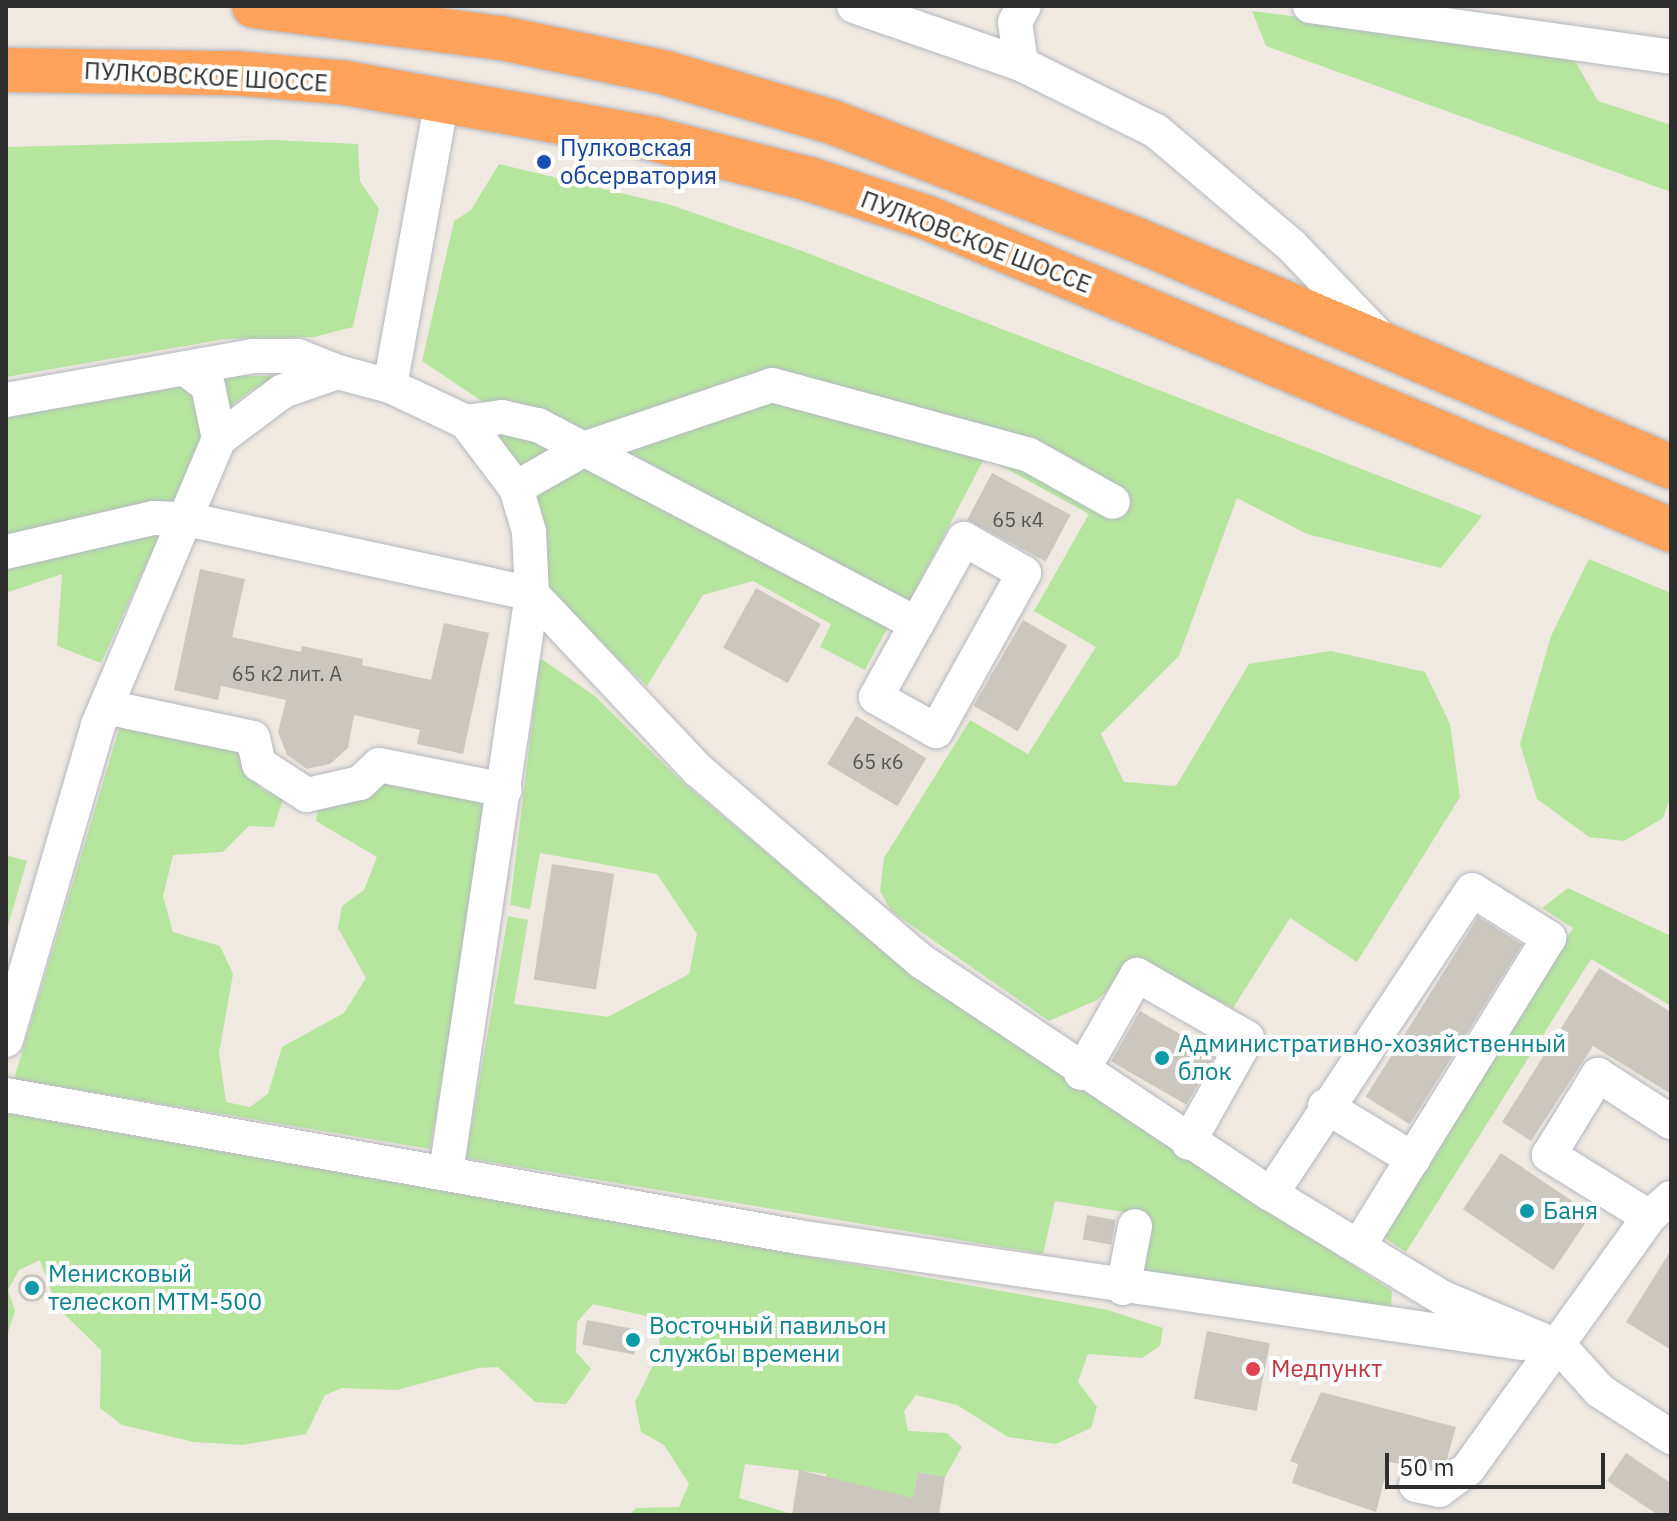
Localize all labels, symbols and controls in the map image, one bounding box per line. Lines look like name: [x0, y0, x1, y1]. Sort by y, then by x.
street label: ПУЛКОВСКОЕ ШОССЕ: [83, 56, 329, 98]
place label: Пулковская обсерватория: [560, 134, 717, 190]
marker: Пулковская обсерватория: [535, 153, 553, 171]
street label: ПУЛКОВСКОЕ ШОССЕ: [857, 185, 1095, 299]
house number: 65 к4: [992, 507, 1044, 531]
house number: 65 к2 лит. А: [232, 661, 342, 685]
house number: 65 к6: [852, 749, 904, 773]
place label: Административно-хозяйственный блок: [1178, 1030, 1566, 1086]
marker: Административно-хозяйственный блок: [1153, 1049, 1171, 1067]
place label: Баня: [1543, 1197, 1598, 1225]
marker: Баня: [1518, 1202, 1536, 1220]
place label: Менисковый телескоп МТМ-500: [48, 1260, 262, 1316]
marker: Менисковый телескоп МТМ-500: [23, 1279, 41, 1297]
place label: Восточный павильон службы времени: [649, 1312, 887, 1368]
marker: Восточный павильон службы времени: [624, 1331, 642, 1349]
place label: Медпункт: [1271, 1355, 1382, 1383]
marker: Медпункт: [1242, 1358, 1264, 1380]
scale bar: [1389, 1437, 1609, 1487]
text: 50 m: [1399, 1451, 1454, 1483]

